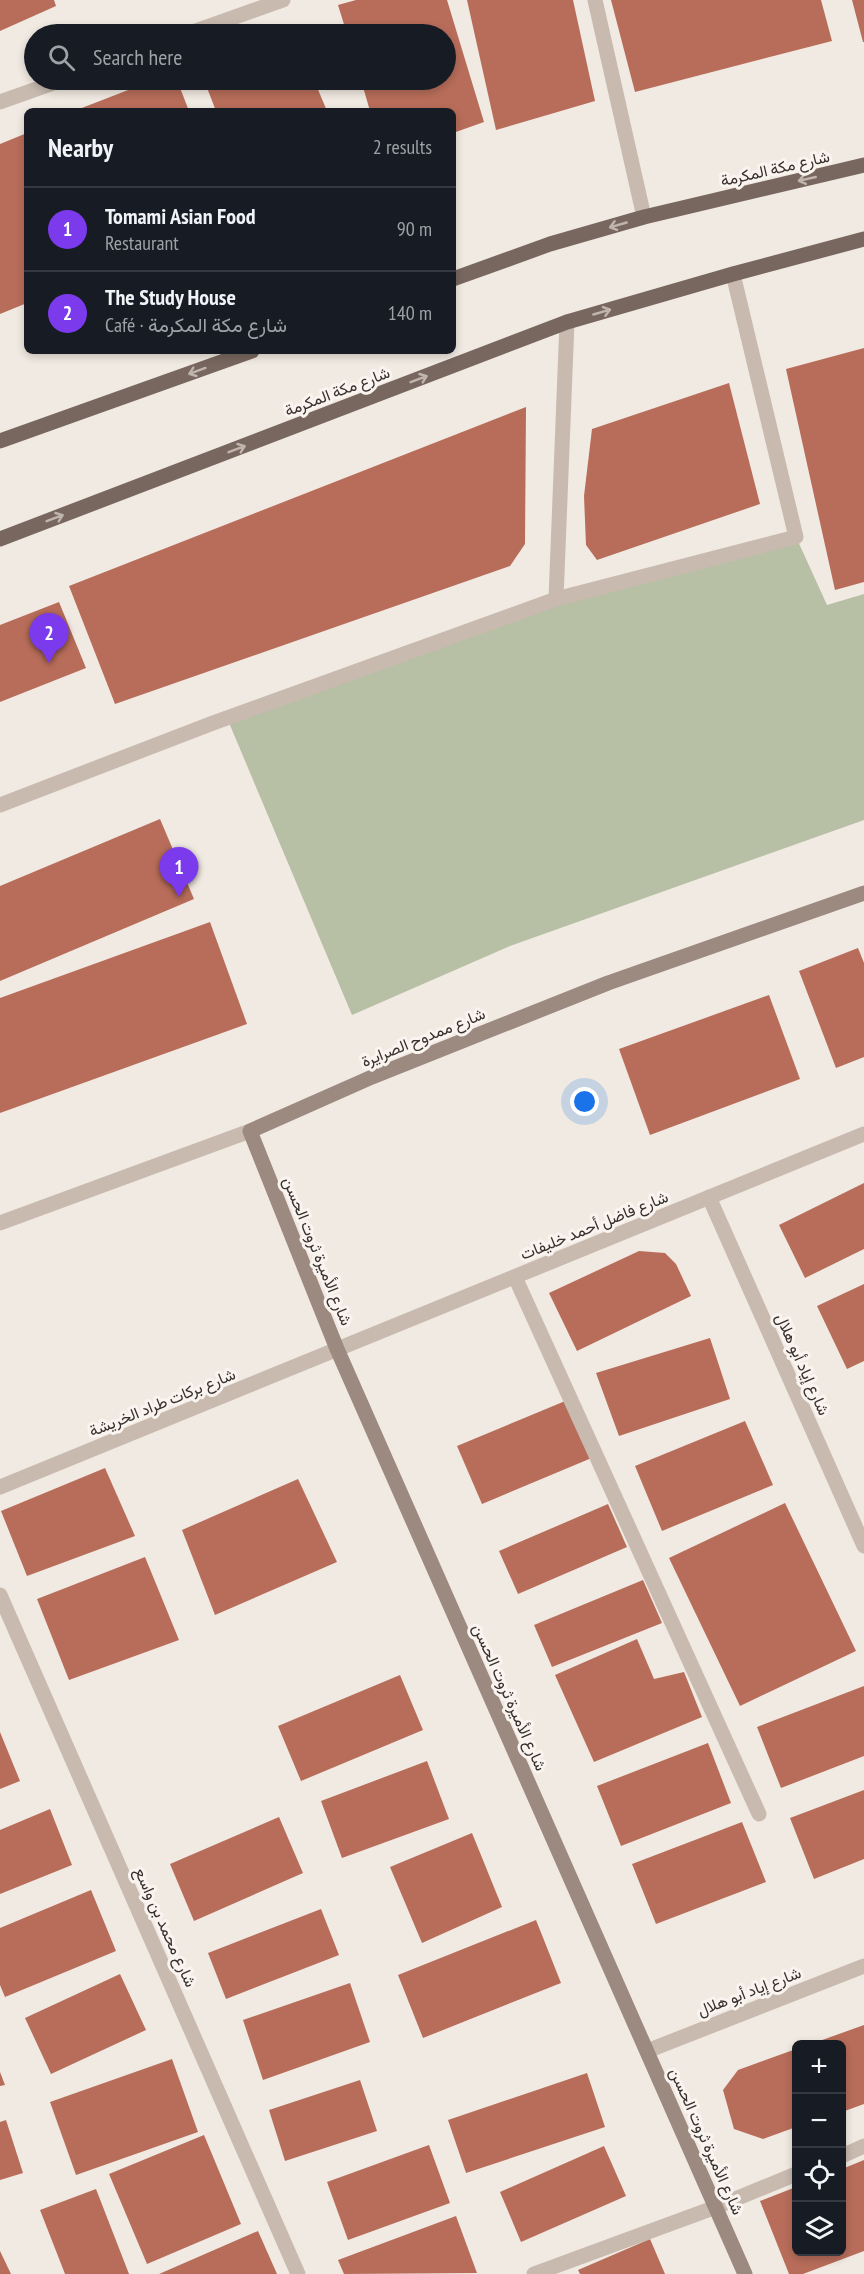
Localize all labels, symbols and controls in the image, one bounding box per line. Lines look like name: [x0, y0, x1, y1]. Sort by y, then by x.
search box: [24, 24, 456, 90]
icon: search: [45, 41, 78, 74]
text: Search here: [93, 43, 182, 71]
text: Nearby: [48, 131, 113, 164]
text: 2 results: [373, 134, 432, 160]
street label: شارع مكة المكرمة: [718, 146, 832, 192]
one-way arrow: [798, 173, 817, 185]
text: Tomami Asian Food: [105, 202, 256, 230]
text: 1: [63, 216, 72, 242]
text: 90 m: [397, 216, 432, 242]
one-way arrow: [609, 220, 628, 231]
text: Restaurant: [105, 230, 179, 256]
text: The Study House: [105, 283, 236, 311]
text: 2: [63, 300, 72, 326]
text: 140 m: [388, 300, 432, 326]
one-way arrow: [592, 306, 611, 317]
text: Café · شارع مكة المكرمة: [105, 312, 287, 338]
street label: شارع مكة المكرمة: [281, 362, 393, 422]
one-way arrow: [188, 366, 207, 377]
one-way arrow: [409, 372, 428, 383]
one-way arrow: [227, 442, 246, 453]
one-way arrow: [45, 512, 63, 523]
pin: 2: [29, 614, 68, 663]
pin: 1: [160, 848, 198, 897]
street label: شارع ممدوح الصرايرة: [358, 1003, 489, 1073]
your location: [570, 1087, 599, 1116]
street label: شارع الأميرة ثروت الحسن: [277, 1174, 357, 1329]
street label: شارع فاضل أحمد خليفات: [517, 1186, 672, 1266]
street label: شارع إياد أبو هلال: [770, 1310, 834, 1419]
street label: شارع بركات طراد الخريشة: [86, 1363, 239, 1442]
street label: شارع الأميرة ثروت الحسن: [467, 1620, 551, 1774]
street label: شارع محمد بن واسع: [129, 1864, 201, 1991]
street label: شارع إياد أبو هلال: [694, 1962, 804, 2022]
map controls: [792, 2040, 846, 2256]
button: +: [792, 2040, 846, 2094]
street label: شارع الأميرة ثروت الحسن: [664, 2064, 748, 2218]
button: −: [792, 2094, 846, 2148]
button: locate: [792, 2148, 846, 2202]
button: layers: [792, 2202, 846, 2256]

